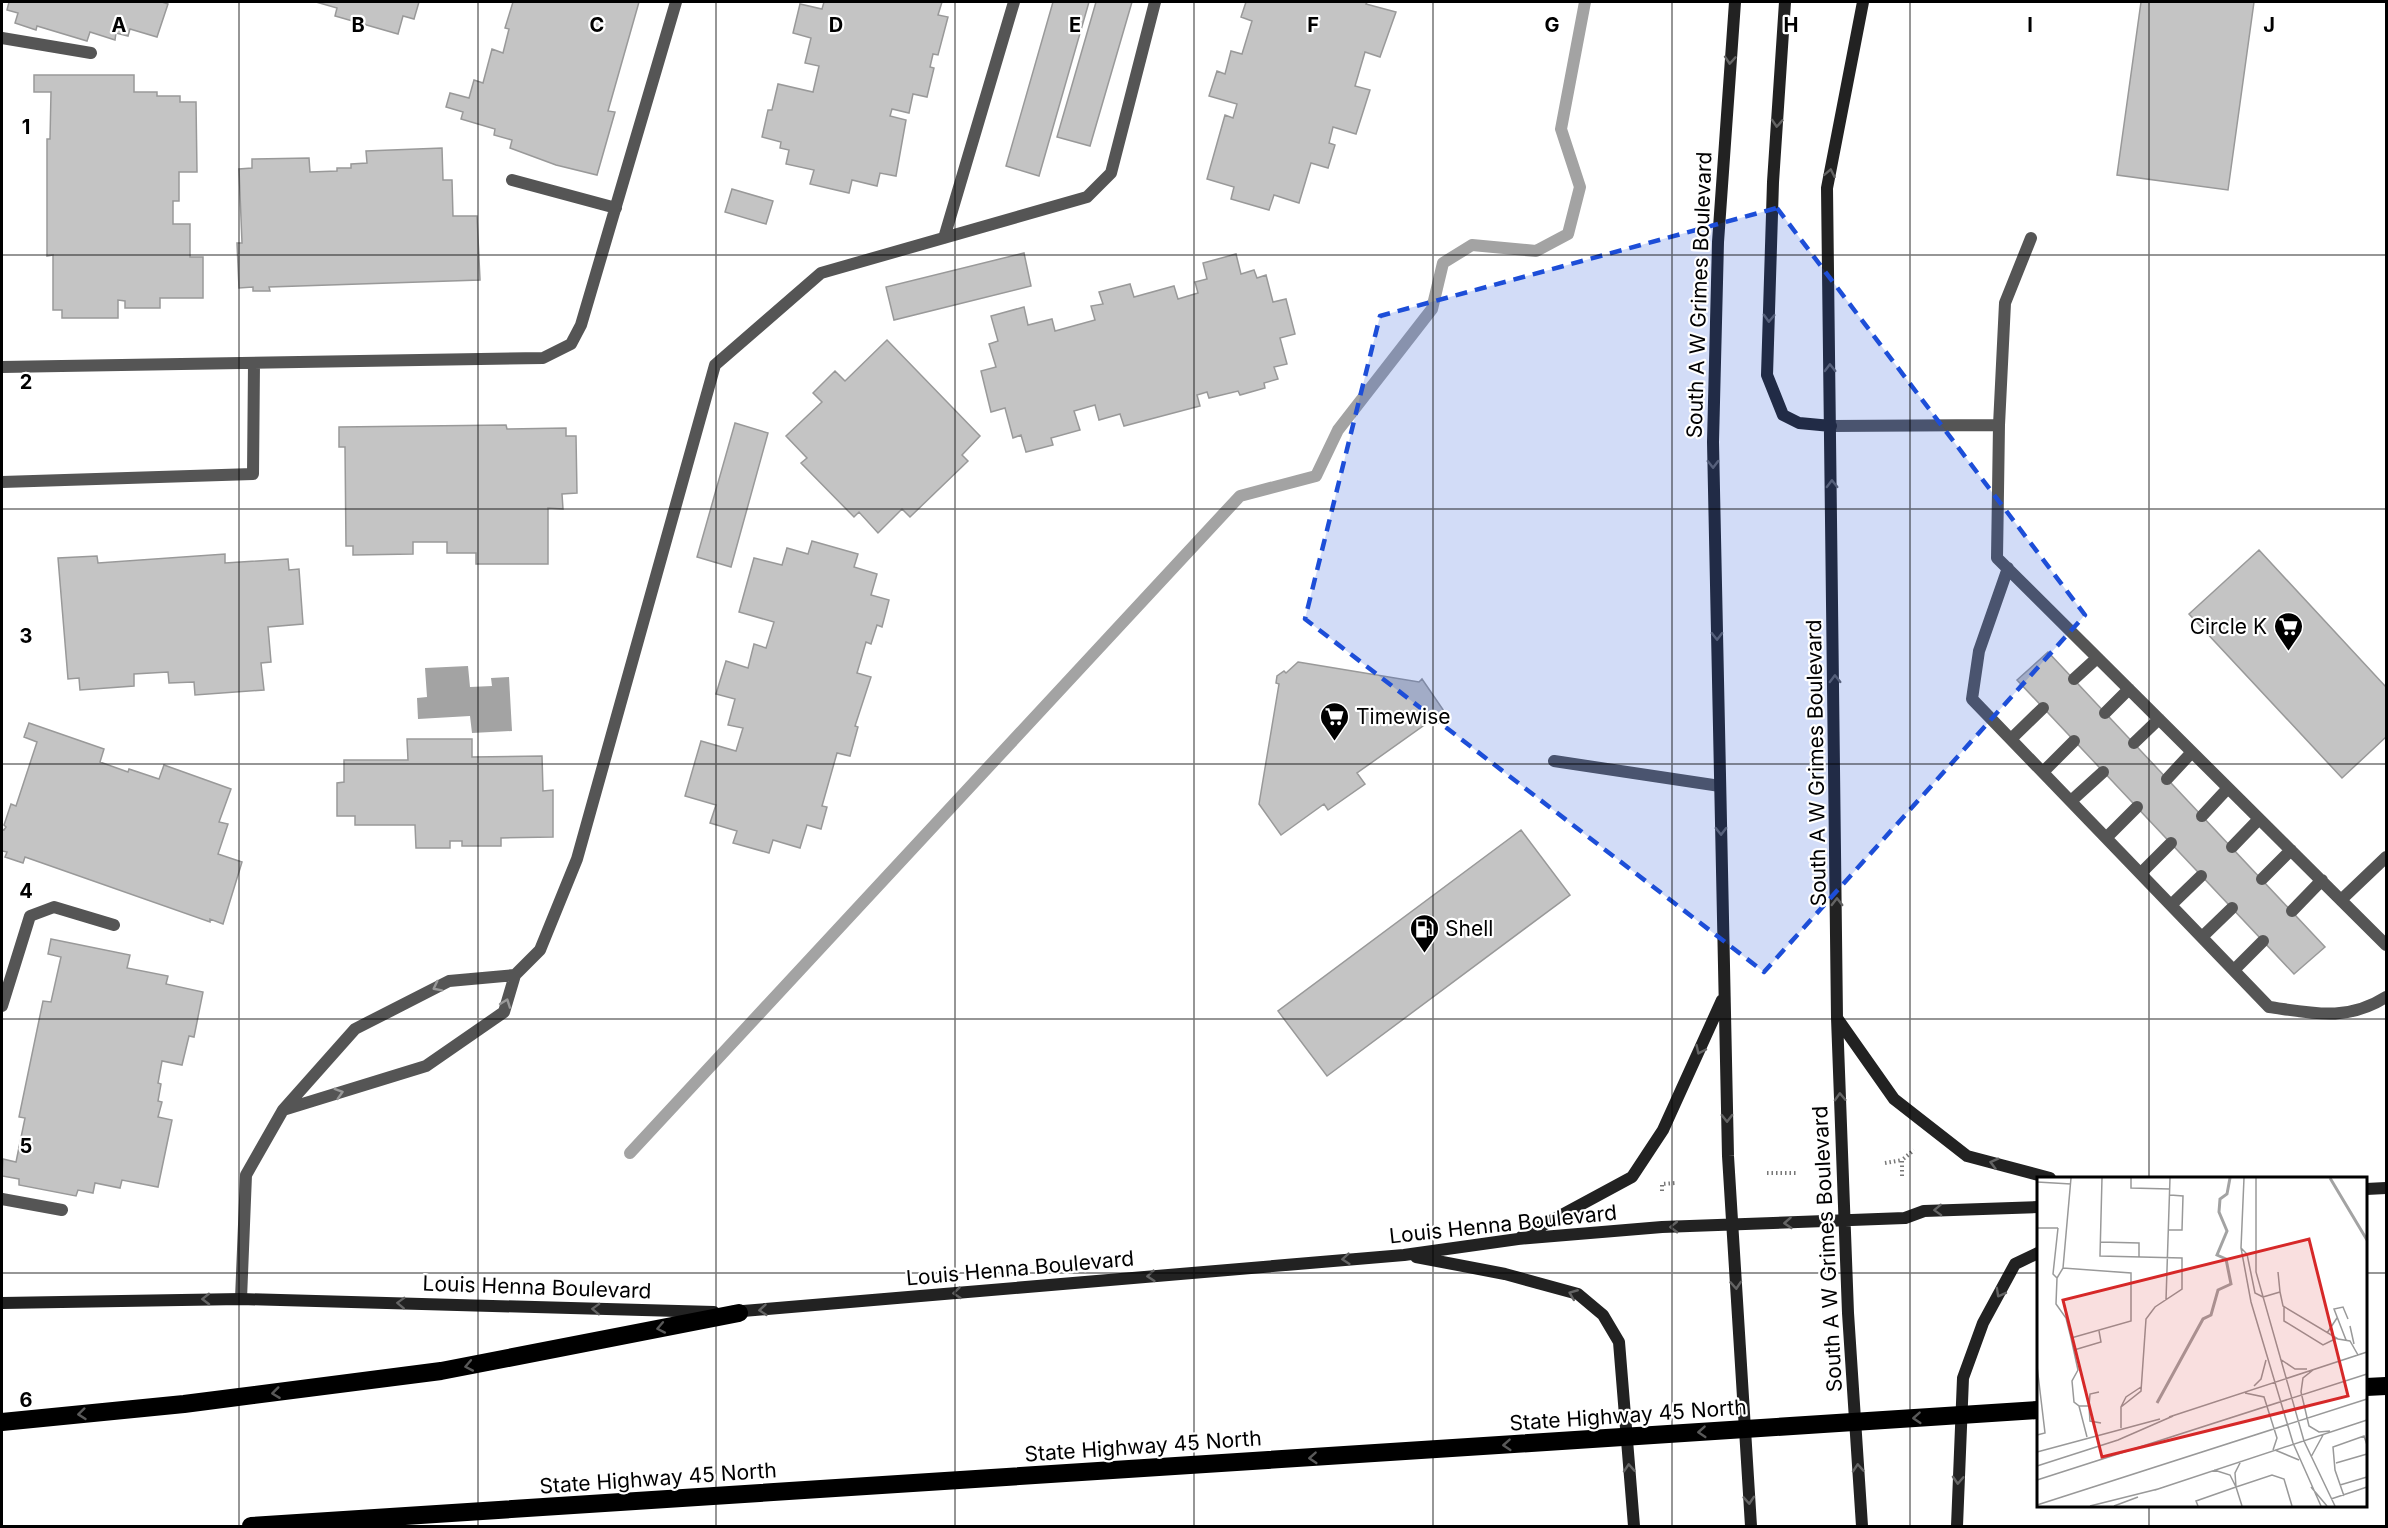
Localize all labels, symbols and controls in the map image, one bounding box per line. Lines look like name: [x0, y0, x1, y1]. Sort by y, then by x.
text: A: [112, 13, 127, 37]
text: B: [351, 13, 365, 37]
text: C: [590, 13, 604, 37]
text: D: [829, 13, 843, 37]
text: E: [1069, 13, 1081, 37]
text: F: [1307, 13, 1319, 37]
text: G: [1544, 13, 1560, 37]
text: H: [1784, 13, 1798, 37]
text: I: [2027, 13, 2033, 37]
text: J: [2263, 13, 2275, 37]
one-way arrow: [1724, 55, 1737, 64]
text: 1: [22, 115, 30, 139]
one-way arrow: [1771, 118, 1784, 127]
street label: South A W Grimes Boulevard: [1682, 151, 1716, 439]
one-way arrow: [1823, 168, 1836, 178]
one-way arrow: [1762, 313, 1775, 322]
one-way arrow: [1824, 363, 1836, 372]
text: 2: [20, 370, 32, 394]
one-way arrow: [1707, 460, 1719, 469]
one-way arrow: [1825, 480, 1838, 489]
supermarket icon: Circle K: [2272, 610, 2304, 652]
place label: Circle K: [2190, 614, 2267, 639]
street label: South A W Grimes Boulevard: [1801, 619, 1831, 907]
text: 3: [20, 624, 32, 648]
one-way arrow: [1711, 631, 1723, 640]
one-way arrow: [1828, 675, 1841, 684]
supermarket icon: Timewise: [1319, 700, 1351, 742]
place label: Timewise: [1356, 704, 1451, 729]
one-way arrow: [1715, 826, 1727, 835]
text: 4: [19, 879, 33, 903]
one-way arrow: [1831, 898, 1843, 907]
fuel station icon: Shell: [1408, 912, 1440, 954]
place label: Shell: [1445, 916, 1493, 941]
one-way arrow: [433, 980, 444, 991]
one-way arrow: [499, 998, 512, 1009]
one-way arrow: [1695, 1043, 1707, 1054]
one-way arrow: [333, 1088, 344, 1100]
one-way arrow: [1834, 1093, 1846, 1102]
street label: South A W Grimes Boulevard: [1807, 1105, 1847, 1393]
one-way arrow: [1721, 1113, 1733, 1122]
text: 5: [20, 1134, 32, 1158]
one-way arrow: [1989, 1158, 2000, 1170]
inset map: [2037, 1177, 2367, 1507]
street label: Louis Henna Boulevard: [1388, 1200, 1618, 1248]
one-way arrow: [1934, 1204, 1943, 1217]
one-way arrow: [1784, 1216, 1793, 1229]
one-way arrow: [1669, 1221, 1678, 1233]
street label: Louis Henna Boulevard: [905, 1246, 1135, 1290]
one-way arrow: [1341, 1252, 1350, 1265]
one-way arrow: [1147, 1269, 1156, 1282]
street label: Louis Henna Boulevard: [422, 1271, 652, 1303]
one-way arrow: [1729, 1280, 1742, 1289]
one-way arrow: [952, 1286, 962, 1299]
one-way arrow: [1995, 1287, 2007, 1297]
one-way arrow: [1569, 1289, 1580, 1301]
one-way arrow: [202, 1293, 211, 1305]
one-way arrow: [397, 1297, 406, 1309]
one-way arrow: [592, 1302, 601, 1315]
one-way arrow: [758, 1303, 767, 1316]
one-way arrow: [656, 1321, 666, 1334]
one-way arrow: [464, 1359, 474, 1372]
one-way arrow: [272, 1386, 281, 1398]
text: 6: [20, 1388, 33, 1412]
street label: State Highway 45 North: [1509, 1394, 1747, 1436]
one-way arrow: [78, 1407, 87, 1420]
one-way arrow: [1913, 1412, 1922, 1425]
street label: State Highway 45 North: [1024, 1425, 1262, 1467]
one-way arrow: [1697, 1426, 1706, 1439]
one-way arrow: [1503, 1438, 1512, 1451]
one-way arrow: [1308, 1451, 1317, 1464]
street label: State Highway 45 North: [539, 1457, 777, 1499]
one-way arrow: [1623, 1464, 1636, 1473]
one-way arrow: [1852, 1464, 1865, 1473]
one-way arrow: [1951, 1476, 1964, 1485]
one-way arrow: [1742, 1496, 1755, 1505]

